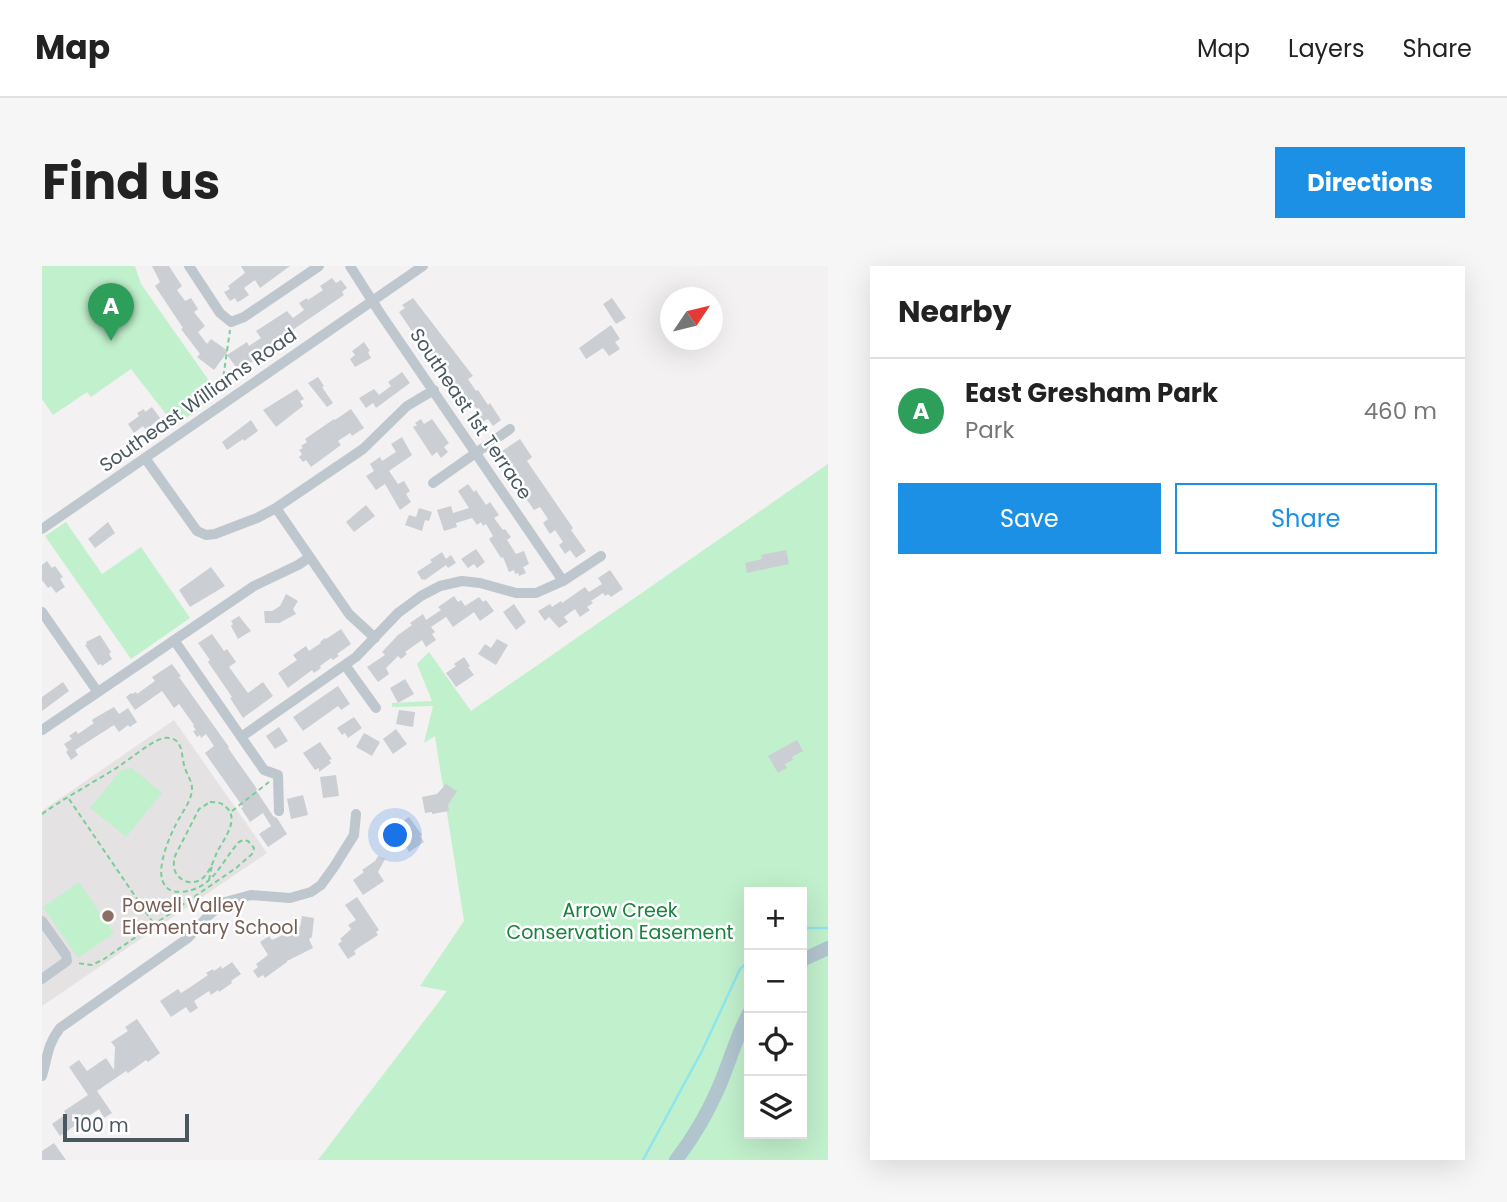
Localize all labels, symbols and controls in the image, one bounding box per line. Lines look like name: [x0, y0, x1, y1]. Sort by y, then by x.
text: Map: [35, 24, 110, 71]
text: Map: [1197, 32, 1250, 65]
text: Layers: [1288, 32, 1364, 65]
text: Share: [1402, 32, 1472, 65]
button: Directions: [1275, 147, 1465, 218]
text: Find us: [42, 148, 220, 216]
pin: A: [88, 283, 134, 341]
north arrow: [660, 287, 723, 350]
text: Nearby: [898, 290, 1012, 333]
street label: Southeast Williams Road: [94, 322, 302, 478]
street label: Southeast 1st Terrace: [403, 323, 539, 505]
text: East Gresham Park: [965, 375, 1218, 411]
text: A: [913, 395, 929, 427]
text: 460 m: [1364, 395, 1437, 427]
text: Park: [965, 414, 1014, 446]
button: Save: [898, 483, 1161, 554]
button: Share: [1175, 483, 1437, 554]
your location: [378, 818, 412, 852]
map controls: [744, 887, 807, 1139]
button: +: [744, 887, 807, 950]
place label: Powell Valley Elementary School: [122, 892, 298, 941]
park label: Arrow Creek Conservation Easement: [507, 897, 734, 946]
marker: Powell Valley Elementary School: [100, 908, 116, 924]
button: −: [744, 950, 807, 1013]
button: locate: [744, 1013, 807, 1076]
button: layers: [744, 1076, 807, 1139]
scale bar: [63, 1111, 189, 1143]
text: 100 m: [74, 1112, 129, 1139]

